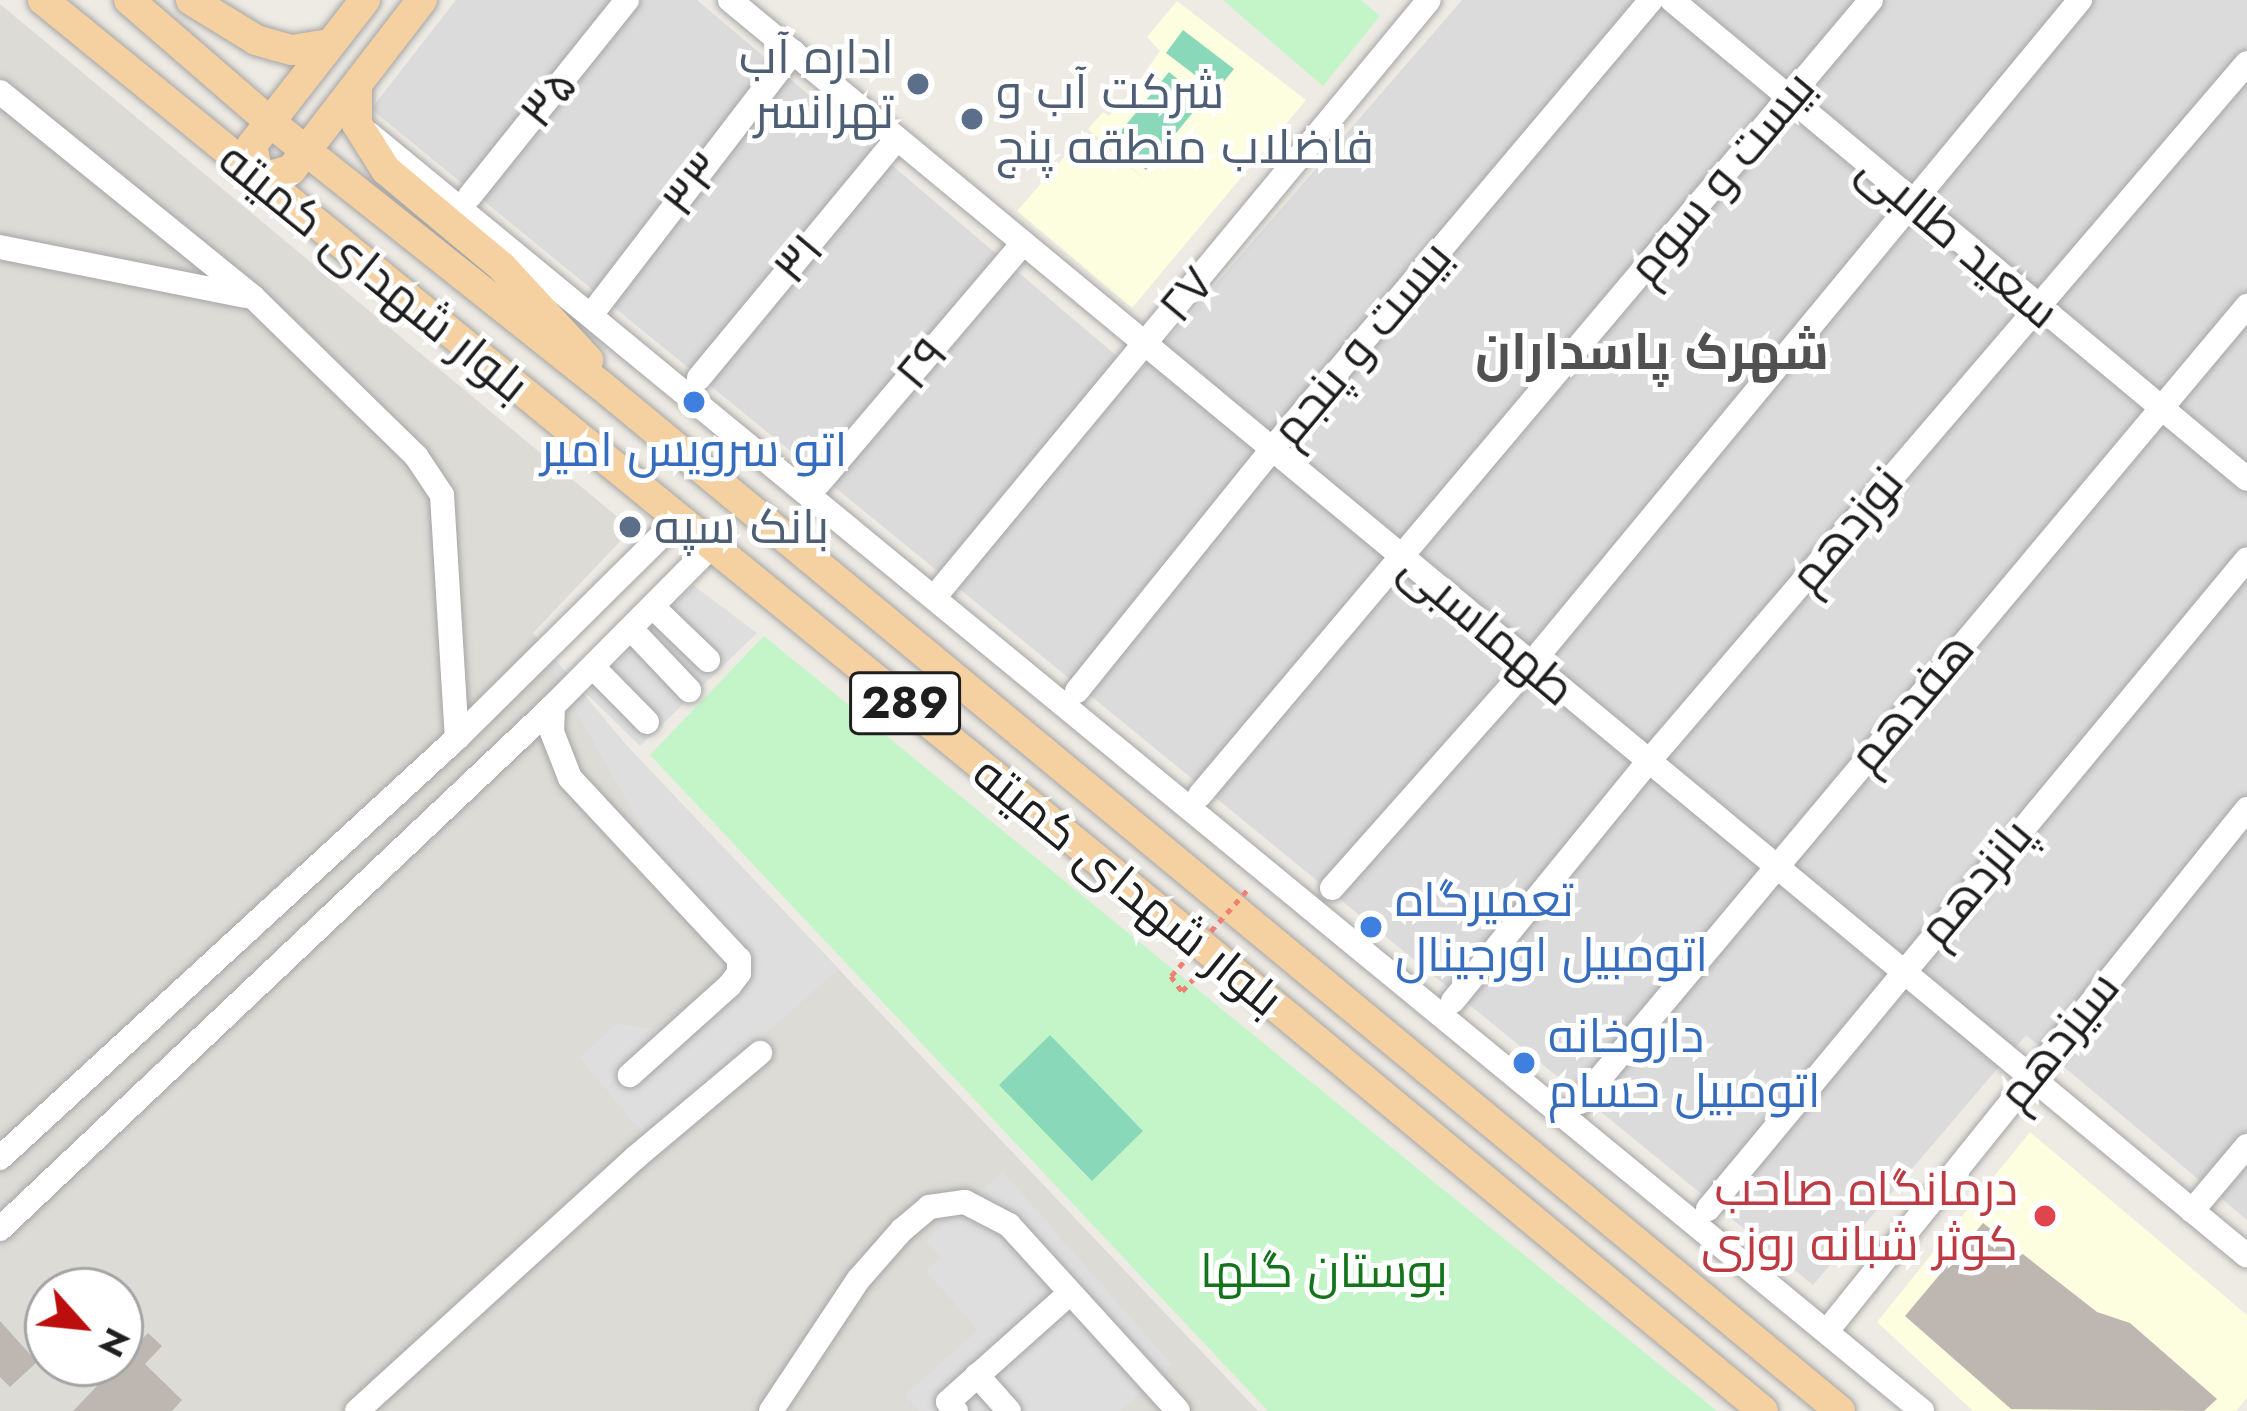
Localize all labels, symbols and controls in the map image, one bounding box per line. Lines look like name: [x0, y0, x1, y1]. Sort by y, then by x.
place label: اداره آب تهرانسر: [739, 27, 894, 140]
street label: ۳۵: [507, 57, 589, 139]
street label: بیست و سوم: [1615, 59, 1827, 295]
place label: شرکت آب و فاضلاب منطقه پنج: [996, 62, 1374, 175]
marker: اداره آب تهرانسر: [905, 71, 931, 97]
marker: شرکت آب و فاضلاب منطقه پنج: [959, 106, 985, 132]
street label: بلوار شهدای کمیته: [208, 130, 540, 414]
street label: سعید طالبی: [1847, 140, 2071, 340]
street label: ۳۳: [649, 141, 735, 227]
street label: ۳۱: [761, 221, 835, 295]
street label: بیست و پنجم: [1259, 229, 1463, 457]
street label: ۲۷: [1146, 254, 1226, 334]
district label: شهرک پاسداران: [1475, 320, 1829, 382]
street label: ۲۹: [883, 325, 959, 401]
marker: اتو سرویس امیر: [681, 389, 707, 415]
place label: اتو سرویس امیر: [541, 421, 847, 479]
street label: نوزدهم: [1777, 454, 1915, 604]
place label: بانک سپه: [654, 498, 829, 556]
marker: بانک سپه: [617, 514, 643, 540]
street label: طهماسبی: [1389, 538, 1587, 718]
street label: هفدهم: [1836, 621, 1986, 783]
road number: 289: [848, 664, 962, 742]
street label: بلوار شهدای کمیته: [962, 744, 1294, 1028]
street label: پانزدهم: [1906, 807, 2044, 957]
place label: تعمیرگاه اتومبیل اورجینال: [1395, 870, 1708, 983]
marker: تعمیرگاه اتومبیل اورجینال: [1358, 914, 1384, 940]
street label: سیزدهم: [1985, 959, 2131, 1121]
place label: داروخانه اتومبیل حسام: [1548, 1006, 1821, 1119]
marker: داروخانه اتومبیل حسام: [1511, 1050, 1537, 1076]
place label: درمانگاه صاحب کوثر شبانه روزی: [1701, 1159, 2018, 1272]
marker: درمانگاه صاحب کوثر شبانه روزی: [2029, 1200, 2061, 1232]
park label: بوستان گلها: [1200, 1242, 1448, 1300]
north arrow: [24, 1267, 144, 1387]
text: N: [87, 1320, 141, 1365]

